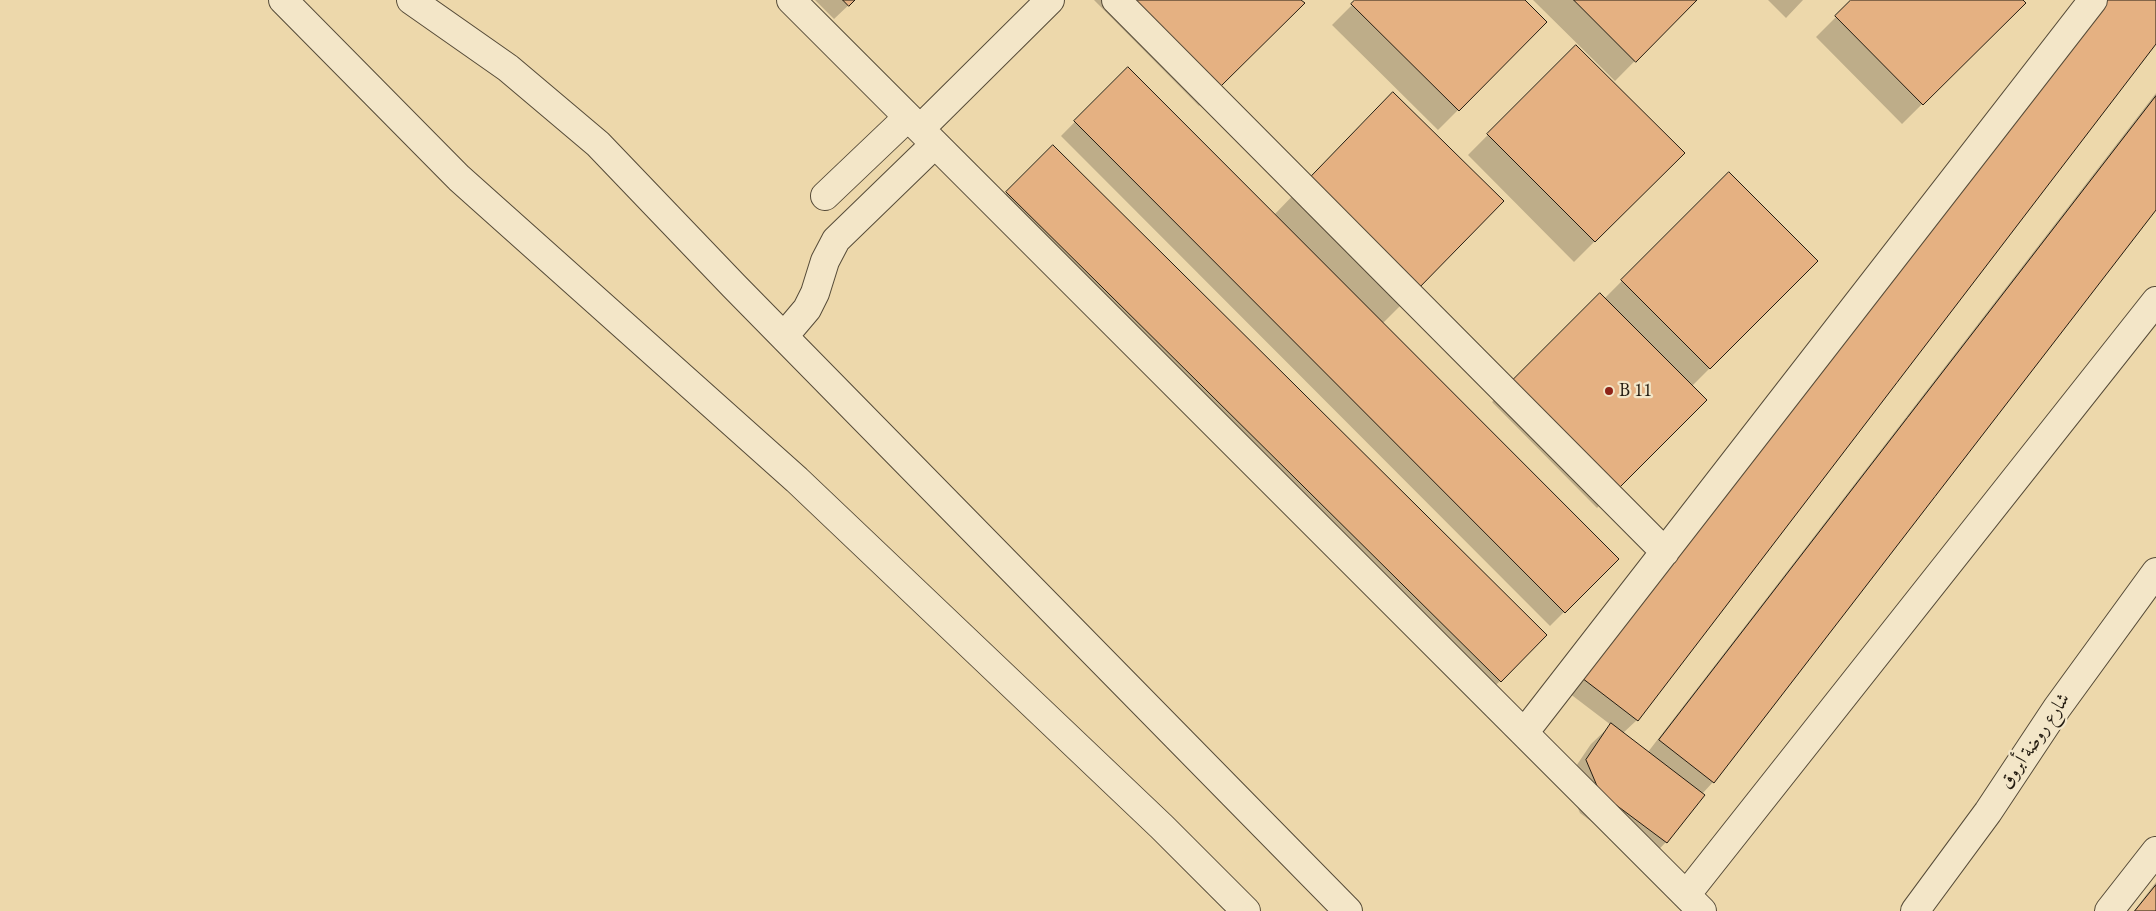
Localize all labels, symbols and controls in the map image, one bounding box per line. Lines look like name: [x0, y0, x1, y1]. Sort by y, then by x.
place label: B 11: [1619, 380, 1652, 402]
marker: B 11: [1603, 385, 1615, 397]
street label: شارع روضة أبروق: [1995, 689, 2075, 793]

